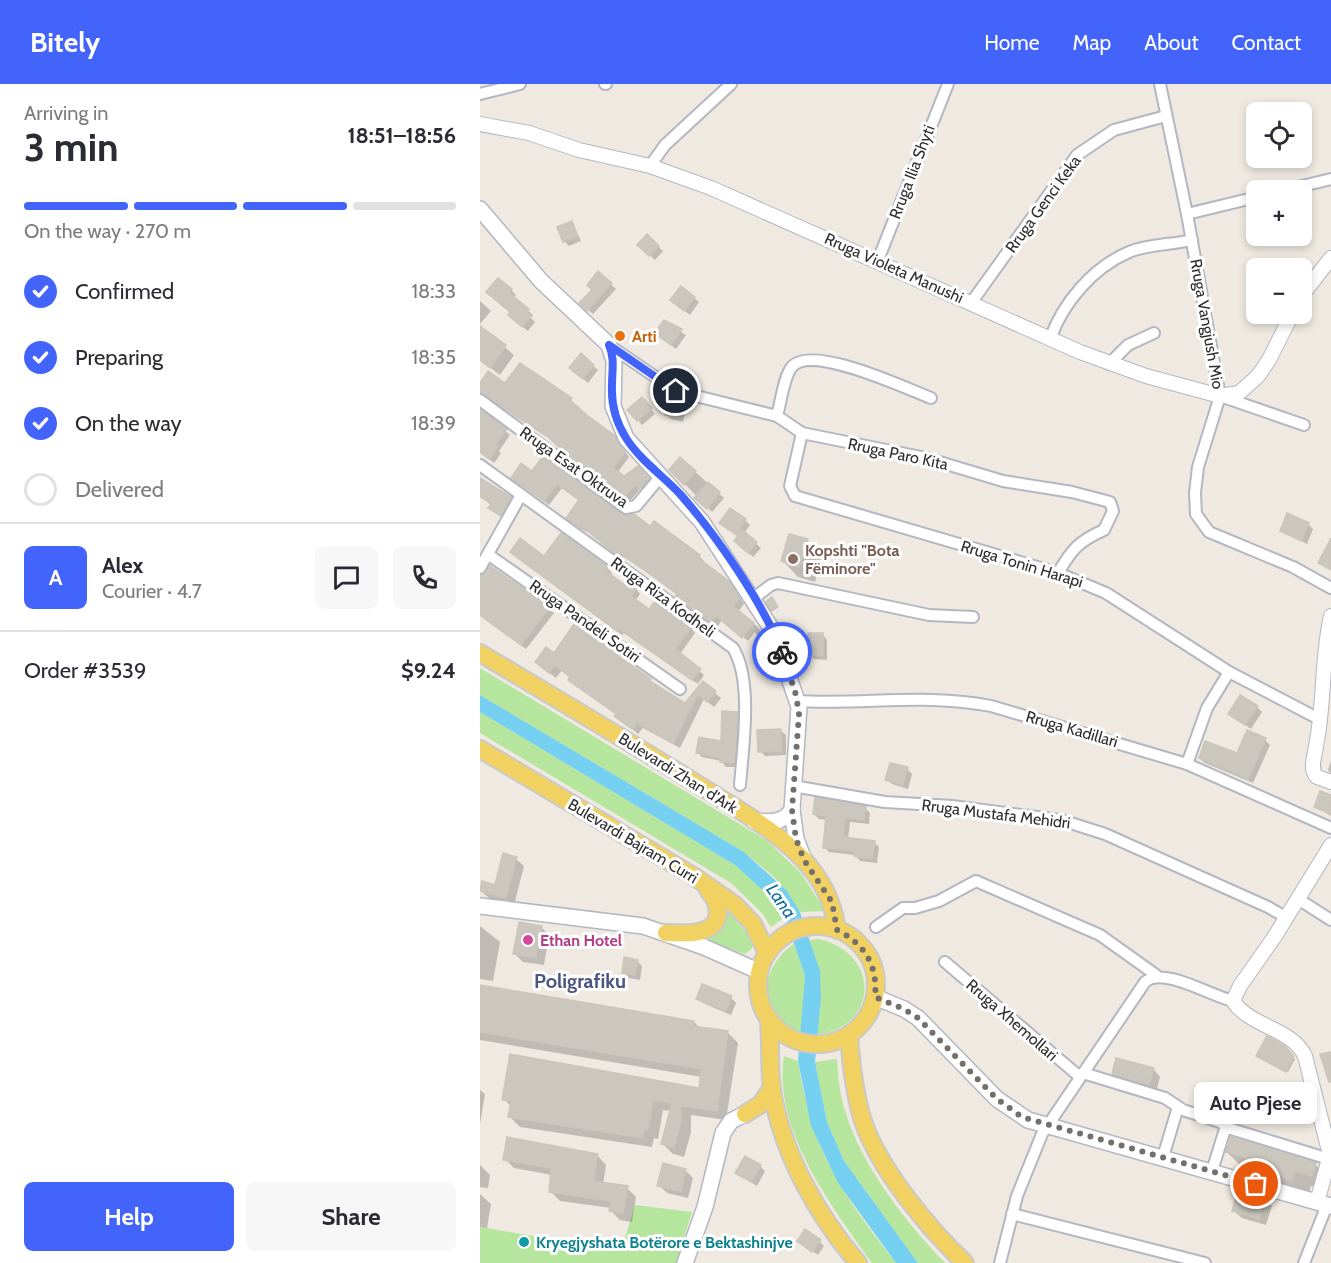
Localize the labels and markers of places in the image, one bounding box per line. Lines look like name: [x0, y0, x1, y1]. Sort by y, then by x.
place label: Arti: [632, 327, 657, 346]
marker: Arti: [613, 329, 627, 343]
pin: [650, 365, 701, 416]
place label: Kopshti "Bota Fëminore": [805, 541, 899, 578]
marker: Kopshti "Bota Fëminore": [786, 552, 800, 566]
place label: Ethan Hotel: [540, 931, 622, 950]
marker: Ethan Hotel: [521, 933, 535, 947]
callout: Auto Pjese: [1194, 1082, 1318, 1124]
pin: [1230, 1158, 1281, 1209]
place label: Kryegjyshata Botërore e Bektashinjve: [536, 1233, 793, 1252]
marker: Kryegjyshata Botërore e Bektashinjve: [517, 1235, 531, 1249]

